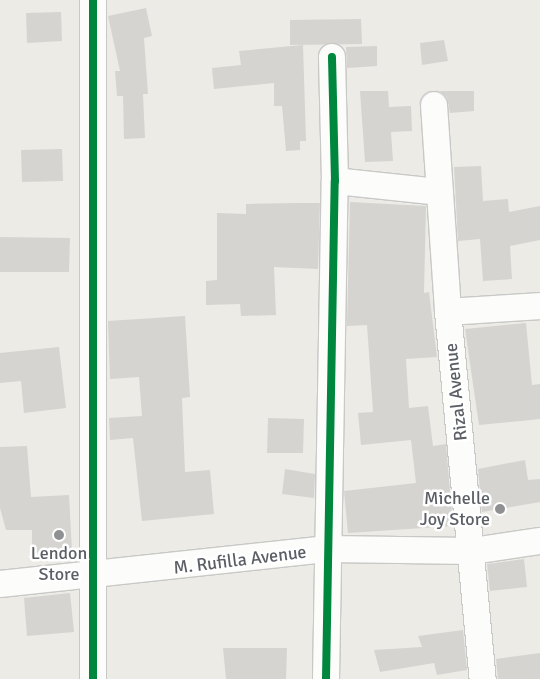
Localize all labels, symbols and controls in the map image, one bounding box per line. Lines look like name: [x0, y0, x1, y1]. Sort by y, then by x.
street label: Rizal Avenue: [440, 342, 472, 442]
place label: Michelle Joy Store: [420, 488, 490, 530]
marker: Michelle Joy Store: [494, 503, 506, 515]
marker: Lendon Store: [53, 529, 65, 541]
street label: M. Rufilla Avenue: [172, 541, 308, 579]
place label: Lendon Store: [31, 543, 87, 586]

